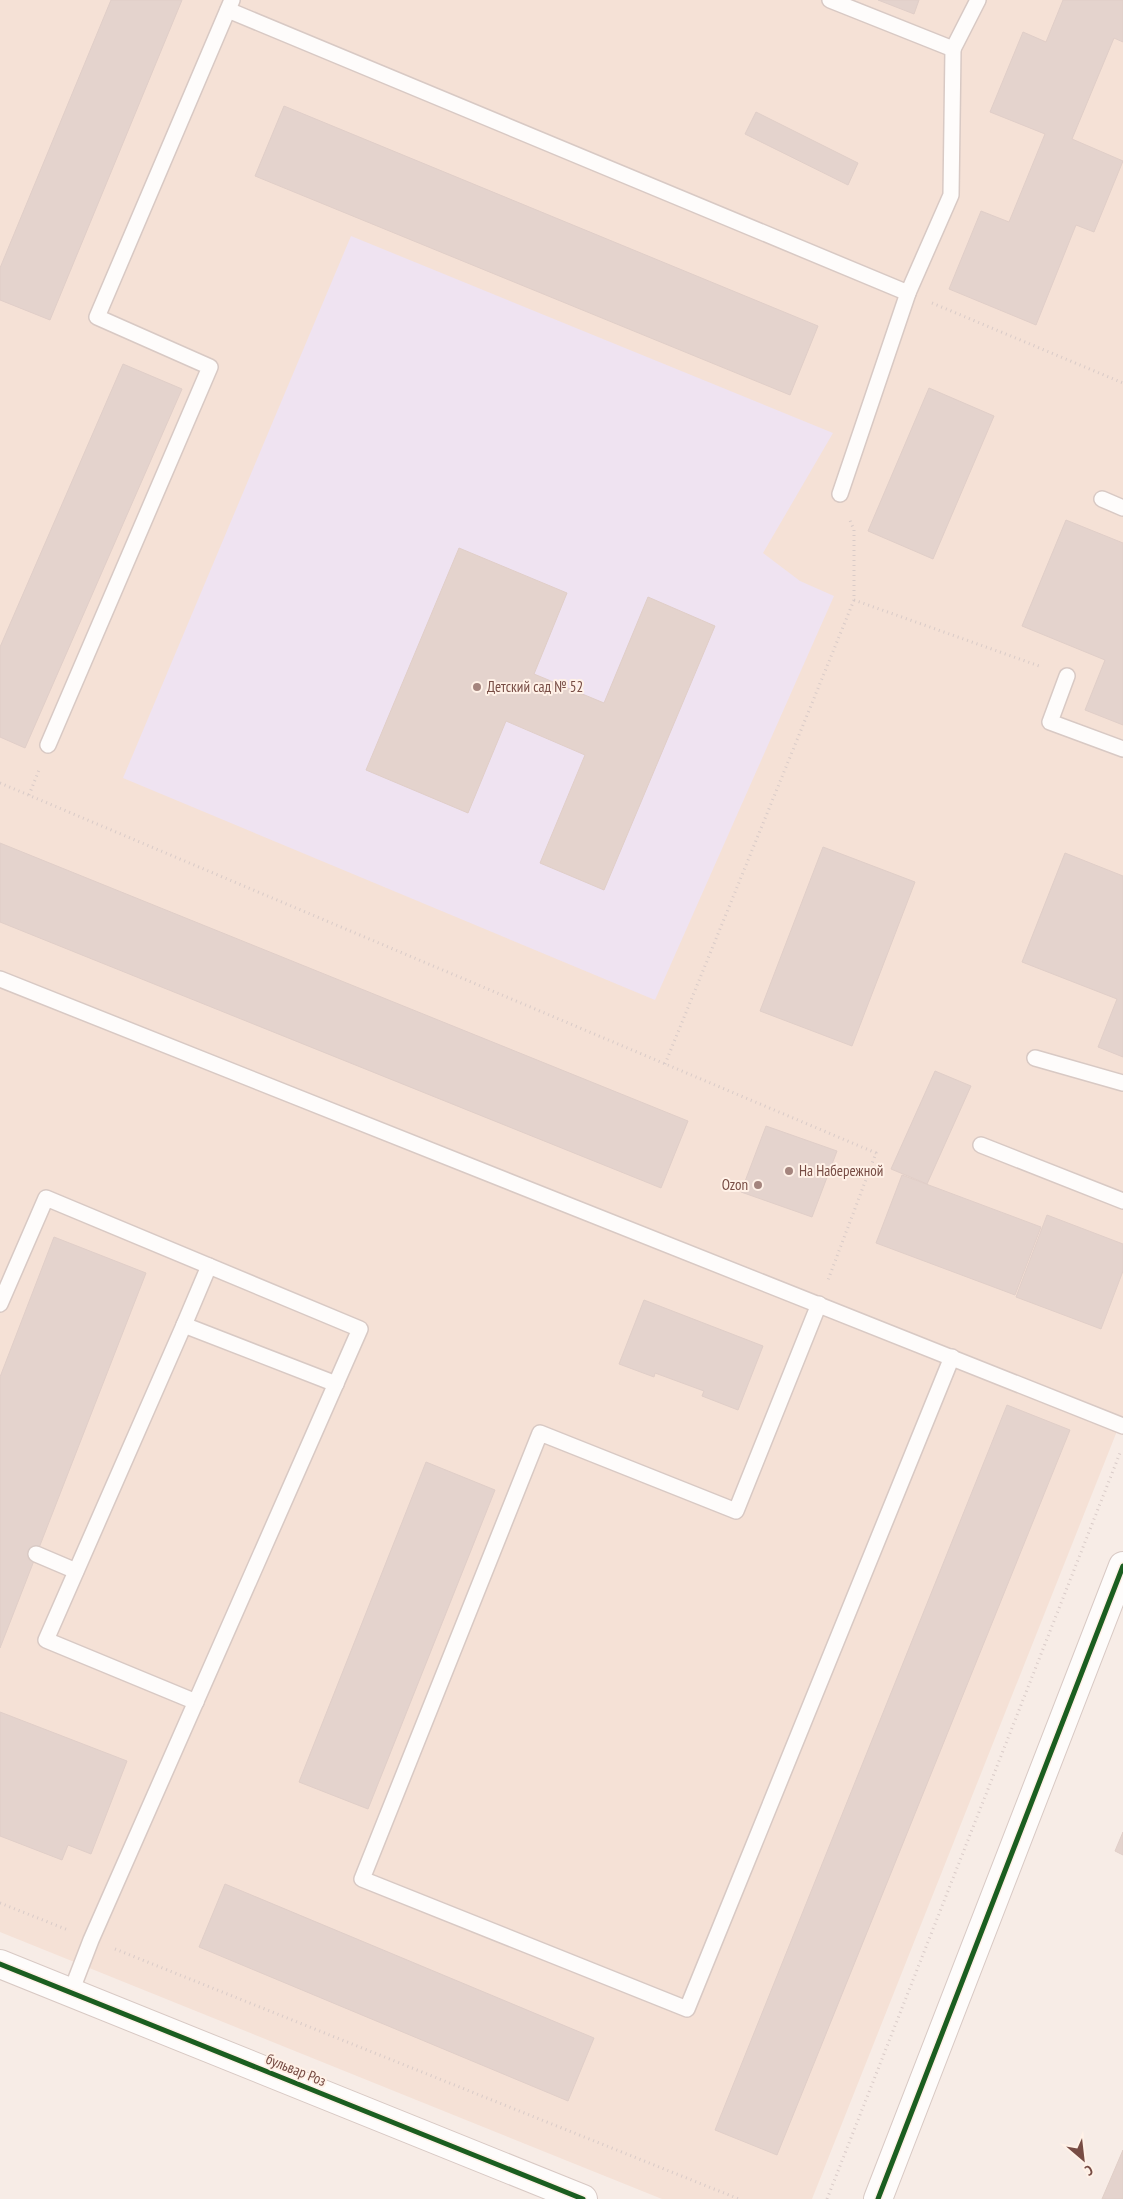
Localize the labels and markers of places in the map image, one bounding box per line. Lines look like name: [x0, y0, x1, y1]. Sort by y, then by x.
place label: Детский сад № 52: [487, 677, 583, 696]
marker: Детский сад № 52: [471, 681, 483, 693]
place label: На Набережной: [799, 1161, 883, 1180]
marker: На Набережной: [783, 1165, 795, 1177]
place label: Ozon: [722, 1175, 748, 1194]
marker: Ozon: [752, 1179, 764, 1191]

